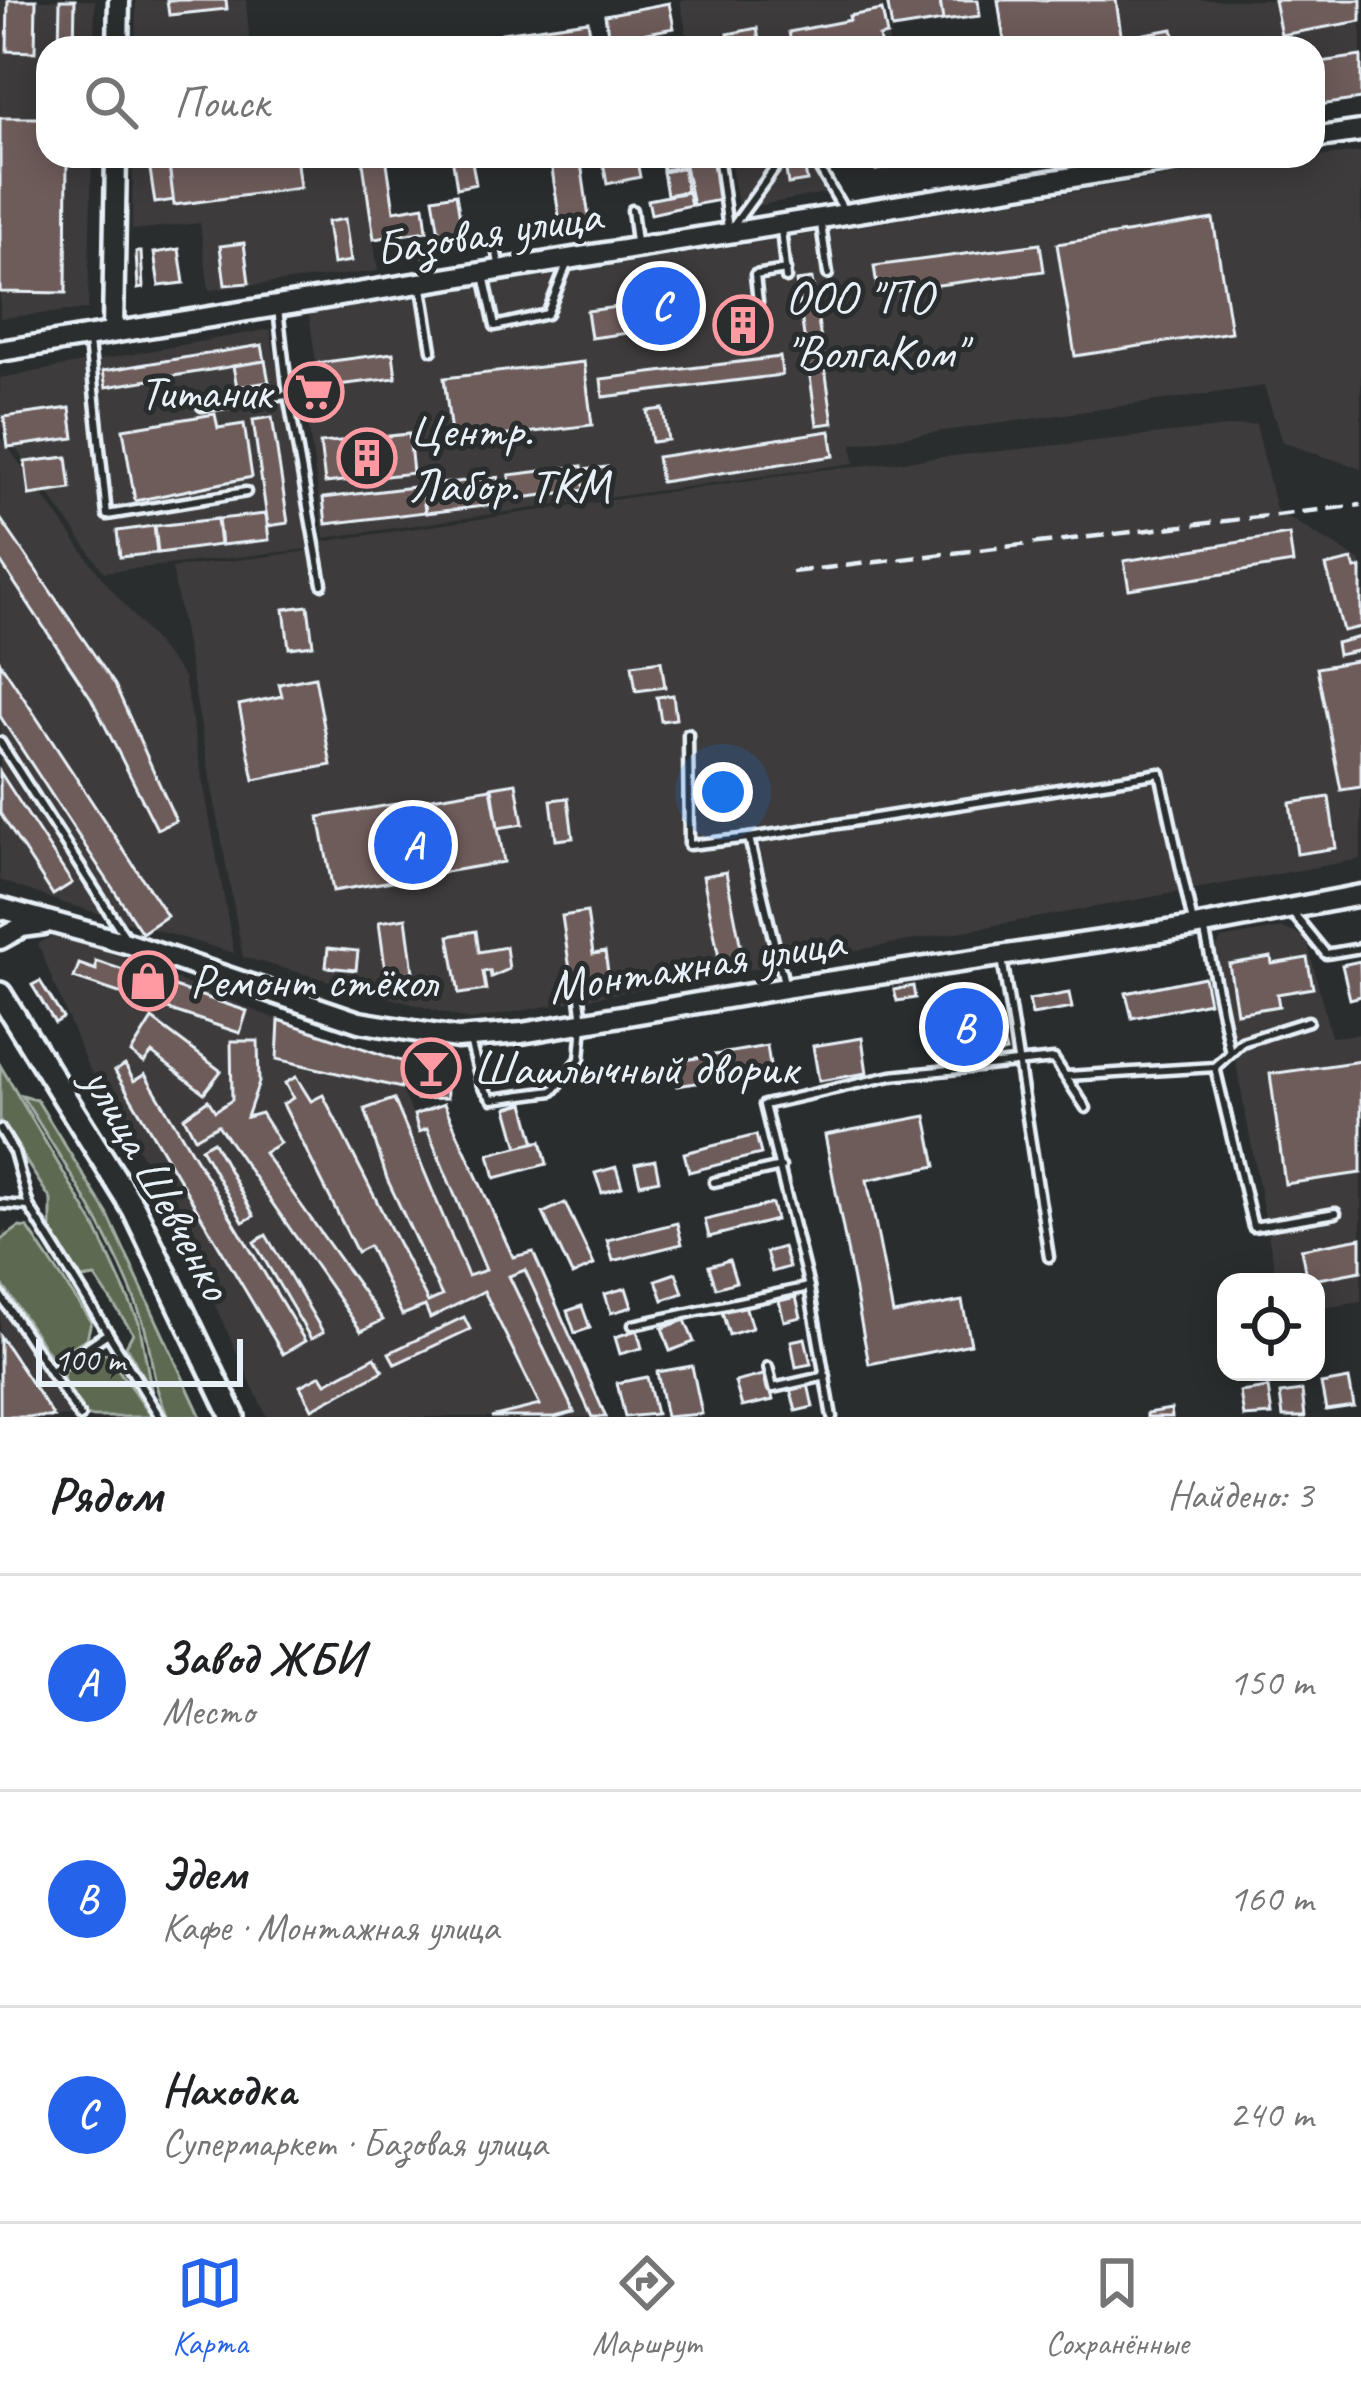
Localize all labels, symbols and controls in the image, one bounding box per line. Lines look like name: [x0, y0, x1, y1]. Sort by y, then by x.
search box: [36, 36, 1325, 168]
icon: search: [78, 69, 144, 135]
text: Поиск: [174, 74, 269, 131]
street label: Базовая улица: [371, 184, 608, 279]
pin: C: [622, 261, 700, 351]
place label: ООО "ПО "ВолгаКом": [785, 267, 974, 382]
building icon: ООО "ПО "ВолгаКом": [712, 294, 774, 356]
supermarket icon: Титаник: [283, 361, 345, 423]
place label: Титаник: [140, 362, 275, 422]
place label: Центр. Лабор. ТКМ: [409, 400, 613, 515]
building icon: Центр. Лабор. ТКМ: [336, 427, 398, 489]
your location: [693, 762, 753, 822]
pin: A: [374, 800, 452, 890]
street label: Монтажная улица: [544, 911, 851, 1017]
shop icon: Ремонт стёкол: [117, 950, 179, 1012]
place label: Ремонт стёкол: [190, 951, 439, 1011]
pin: B: [925, 982, 1003, 1072]
bar icon: Шашлычный дворик: [400, 1037, 462, 1099]
place label: Шашлычный дворик: [473, 1038, 802, 1098]
street label: улица Шевченко: [68, 1054, 247, 1312]
map controls: [1217, 1273, 1325, 1381]
button: locate: [1217, 1273, 1325, 1381]
scale bar: [36, 1333, 243, 1386]
text: 100 m: [54, 1339, 125, 1381]
text: Рядом: [48, 1463, 162, 1527]
text: Найдено: 3: [1168, 1471, 1313, 1520]
text: Завод ЖБИ: [162, 1630, 363, 1687]
text: A: [77, 1658, 97, 1707]
text: 150 m: [1229, 1658, 1313, 1707]
text: Место: [162, 1687, 254, 1736]
text: Эдем: [162, 1846, 246, 1903]
text: B: [77, 1874, 97, 1923]
text: 160 m: [1229, 1874, 1313, 1923]
text: Кафе · Монтажная улица: [162, 1903, 499, 1952]
text: Находка: [162, 2062, 296, 2119]
text: C: [78, 2090, 96, 2139]
text: 240 m: [1229, 2090, 1313, 2139]
text: Супермаркет · Базовая улица: [162, 2119, 547, 2168]
tab: Карта: [172, 2250, 248, 2364]
tab: Маршрут: [592, 2250, 701, 2364]
tab: Сохранённые: [1045, 2250, 1189, 2364]

